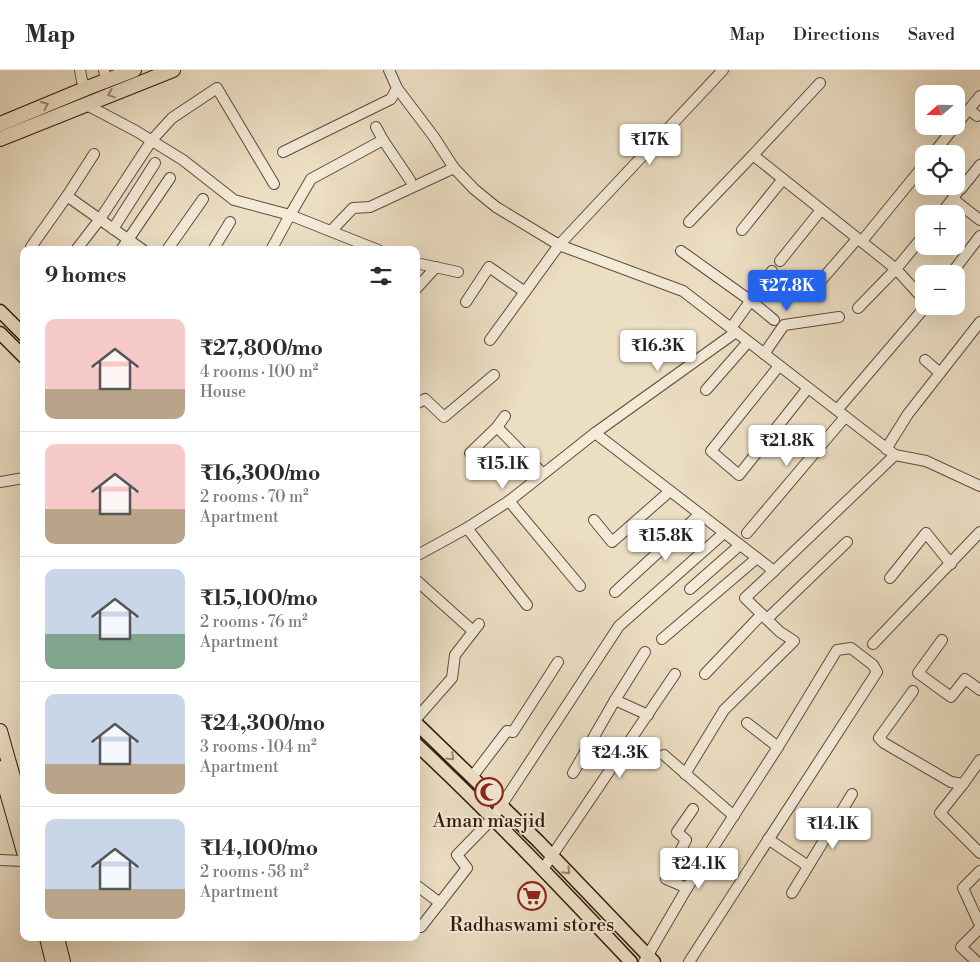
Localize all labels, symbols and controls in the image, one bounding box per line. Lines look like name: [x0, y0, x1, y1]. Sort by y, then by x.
text: Map: [25, 20, 75, 50]
text: Map: [729, 23, 765, 46]
text: Directions: [793, 23, 880, 46]
text: Saved: [908, 23, 955, 46]
north arrow: [915, 85, 965, 135]
map controls: [915, 85, 965, 315]
one-way arrow: [108, 88, 116, 98]
one-way arrow: [40, 101, 49, 112]
pin: ₹17K: [620, 124, 680, 166]
text: ₹17K: [631, 130, 669, 150]
button: locate: [915, 145, 965, 195]
button: +: [915, 205, 965, 255]
icon: filters: [367, 262, 395, 290]
text: 9 homes: [45, 263, 126, 289]
button: −: [915, 265, 965, 315]
pin: ₹27.8K: [746, 270, 828, 312]
text: ₹27.8K: [759, 276, 815, 296]
pin: ₹16.3K: [617, 330, 699, 372]
text: ₹27,800/mo: [200, 336, 323, 362]
text: ₹16.3K: [631, 336, 685, 356]
icon: home: [85, 339, 145, 399]
text: 4 rooms · 100 m²: [200, 362, 318, 382]
text: House: [200, 382, 246, 402]
pin: ₹21.8K: [746, 424, 828, 467]
text: ₹21.8K: [759, 431, 815, 451]
pin: ₹15.1K: [462, 448, 544, 490]
text: ₹15.1K: [477, 454, 529, 474]
text: ₹16,300/mo: [200, 461, 320, 487]
icon: home: [85, 464, 145, 524]
text: 2 rooms · 70 m²: [200, 487, 309, 507]
text: Apartment: [200, 507, 279, 527]
pin: ₹15.8K: [625, 520, 707, 562]
text: ₹15.8K: [639, 526, 693, 546]
text: ₹15,100/mo: [200, 586, 318, 612]
icon: home: [85, 589, 145, 649]
text: 2 rooms · 76 m²: [200, 612, 308, 632]
text: Apartment: [200, 632, 279, 652]
text: ₹24,300/mo: [200, 711, 325, 737]
icon: home: [85, 714, 145, 774]
pin: ₹24.3K: [579, 736, 661, 779]
text: 3 rooms · 104 m²: [200, 737, 317, 757]
text: ₹24.3K: [591, 743, 649, 763]
one-way arrow: [446, 751, 455, 760]
text: Apartment: [200, 757, 279, 777]
mosque icon: Aman masjid: [474, 777, 504, 807]
pin: ₹14.1K: [792, 808, 874, 850]
place label: Aman masjid: [432, 809, 545, 833]
text: ₹14.1K: [807, 814, 859, 834]
text: ₹14,100/mo: [200, 836, 318, 862]
icon: home: [85, 839, 145, 899]
pin: ₹24.1K: [658, 848, 740, 890]
text: ₹24.1K: [671, 854, 727, 874]
text: 2 rooms · 58 m²: [200, 862, 309, 882]
one-way arrow: [561, 865, 570, 874]
supermarket icon: Radhaswami stores: [517, 881, 547, 911]
text: Apartment: [200, 882, 279, 902]
place label: Radhaswami stores: [450, 913, 614, 937]

